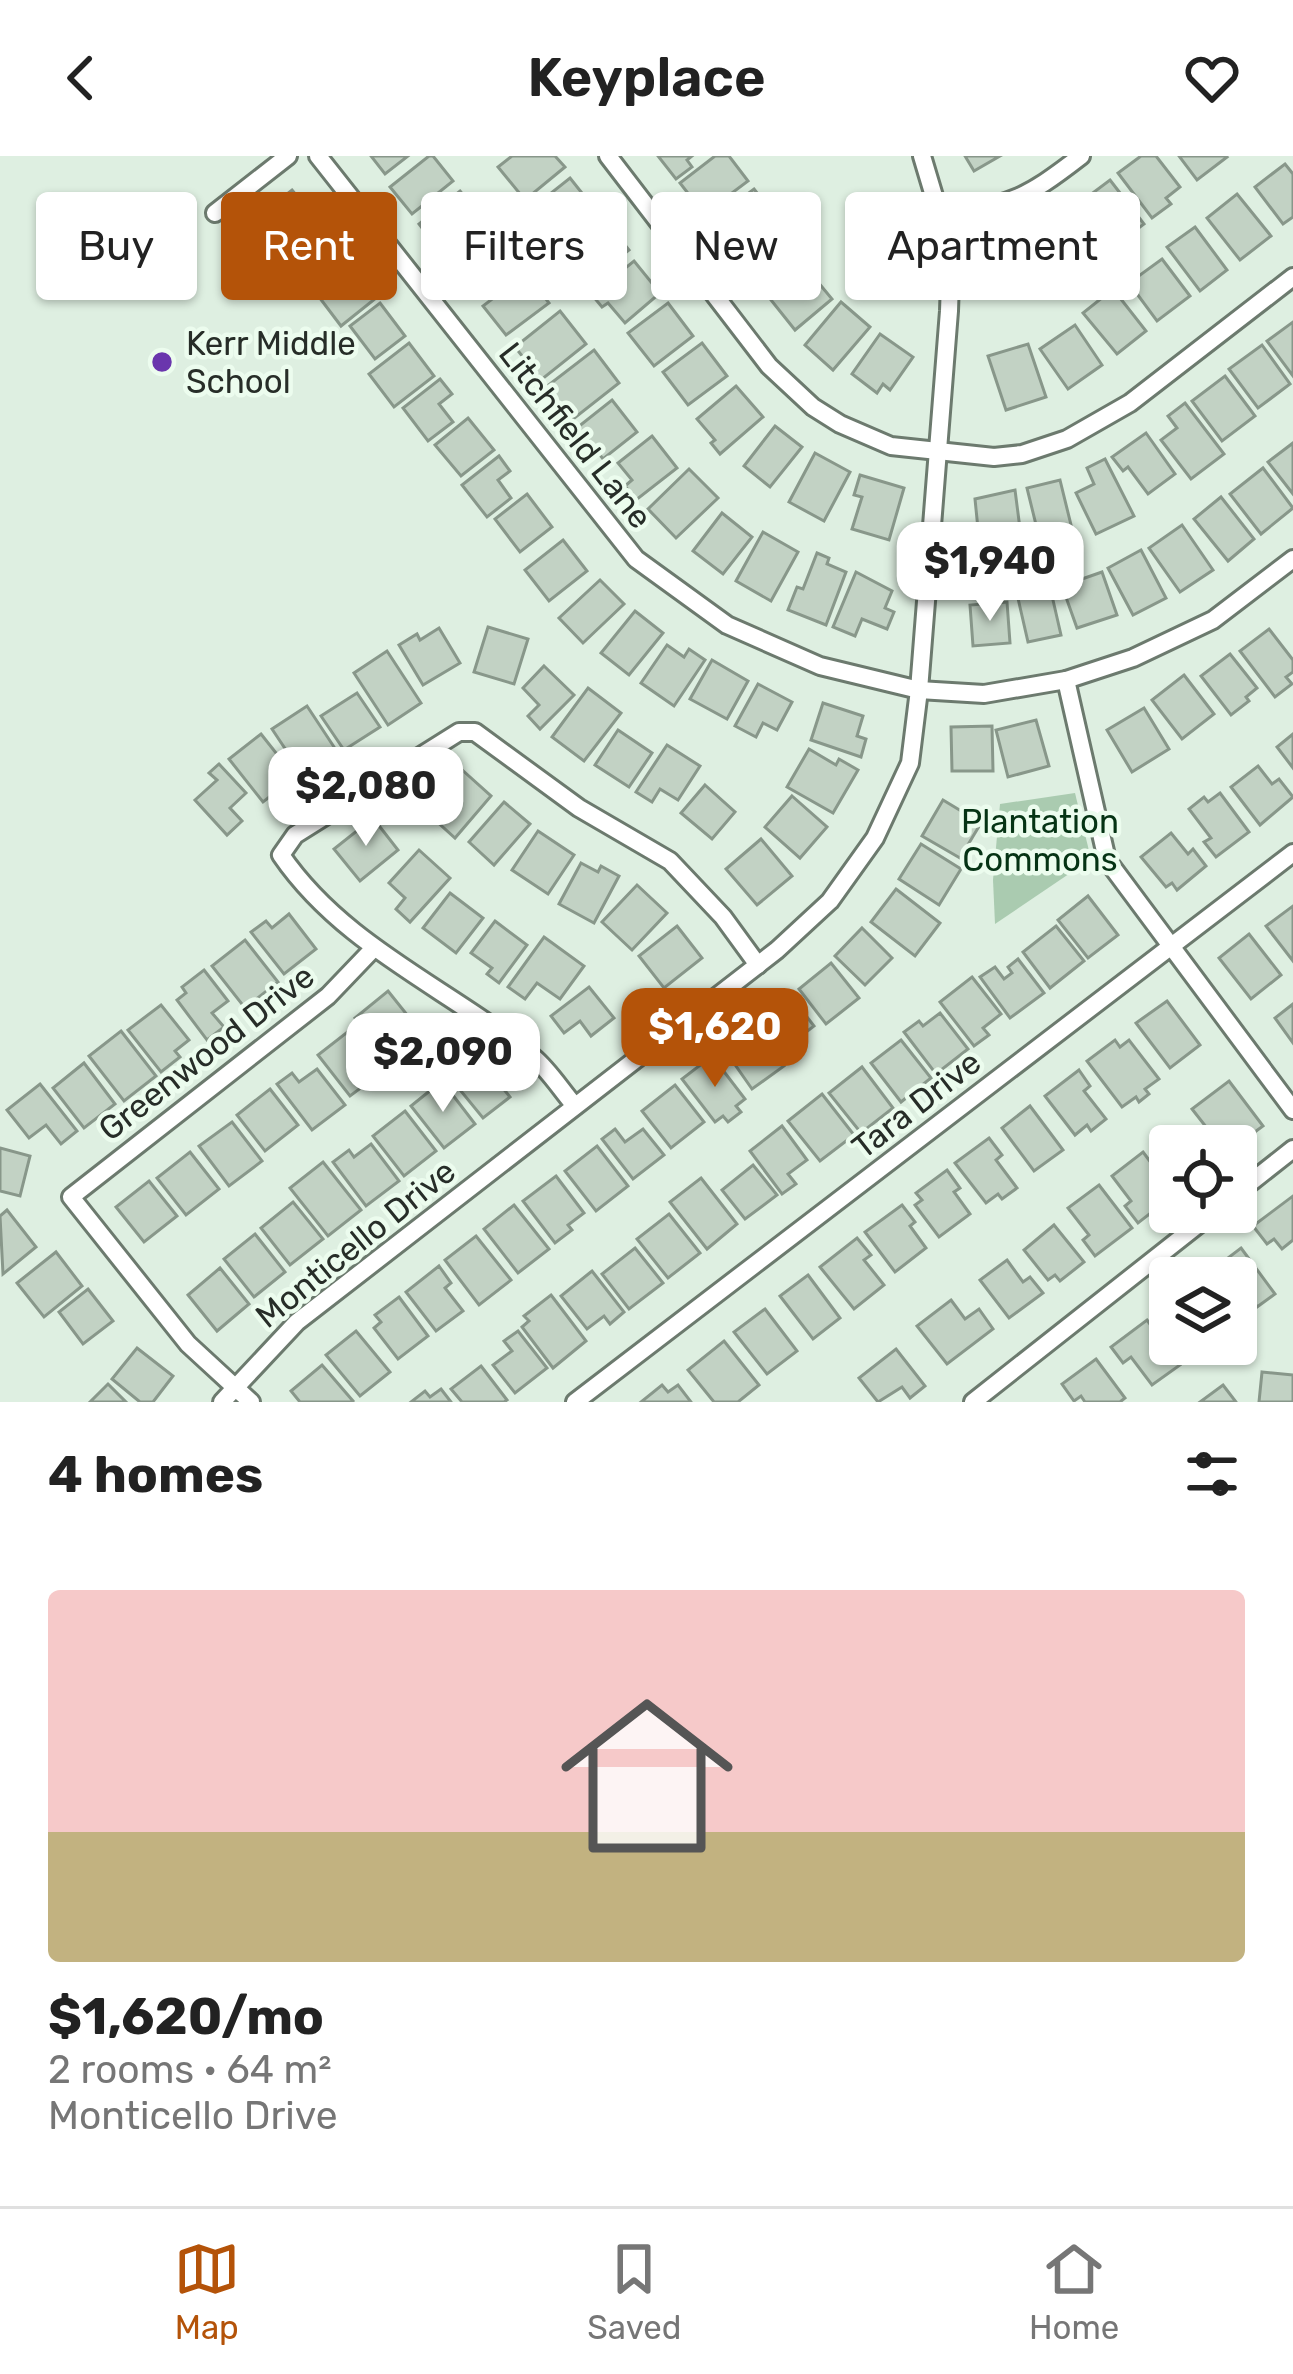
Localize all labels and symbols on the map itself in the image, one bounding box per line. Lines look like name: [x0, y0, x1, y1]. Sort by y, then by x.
place label: Kerr Middle School: [186, 324, 356, 401]
street label: Litchfield Lane: [491, 335, 660, 536]
marker: Kerr Middle School: [149, 349, 175, 375]
pin: $1,940: [892, 522, 1088, 624]
pin: $2,080: [268, 747, 464, 849]
park label: Plantation Commons: [961, 802, 1119, 879]
street label: Greenwood Drive: [91, 956, 322, 1149]
pin: $1,620: [617, 988, 813, 1090]
pin: $2,090: [345, 1013, 541, 1115]
street label: Tara Drive: [844, 1042, 988, 1167]
street label: Monticello Drive: [248, 1151, 463, 1336]

